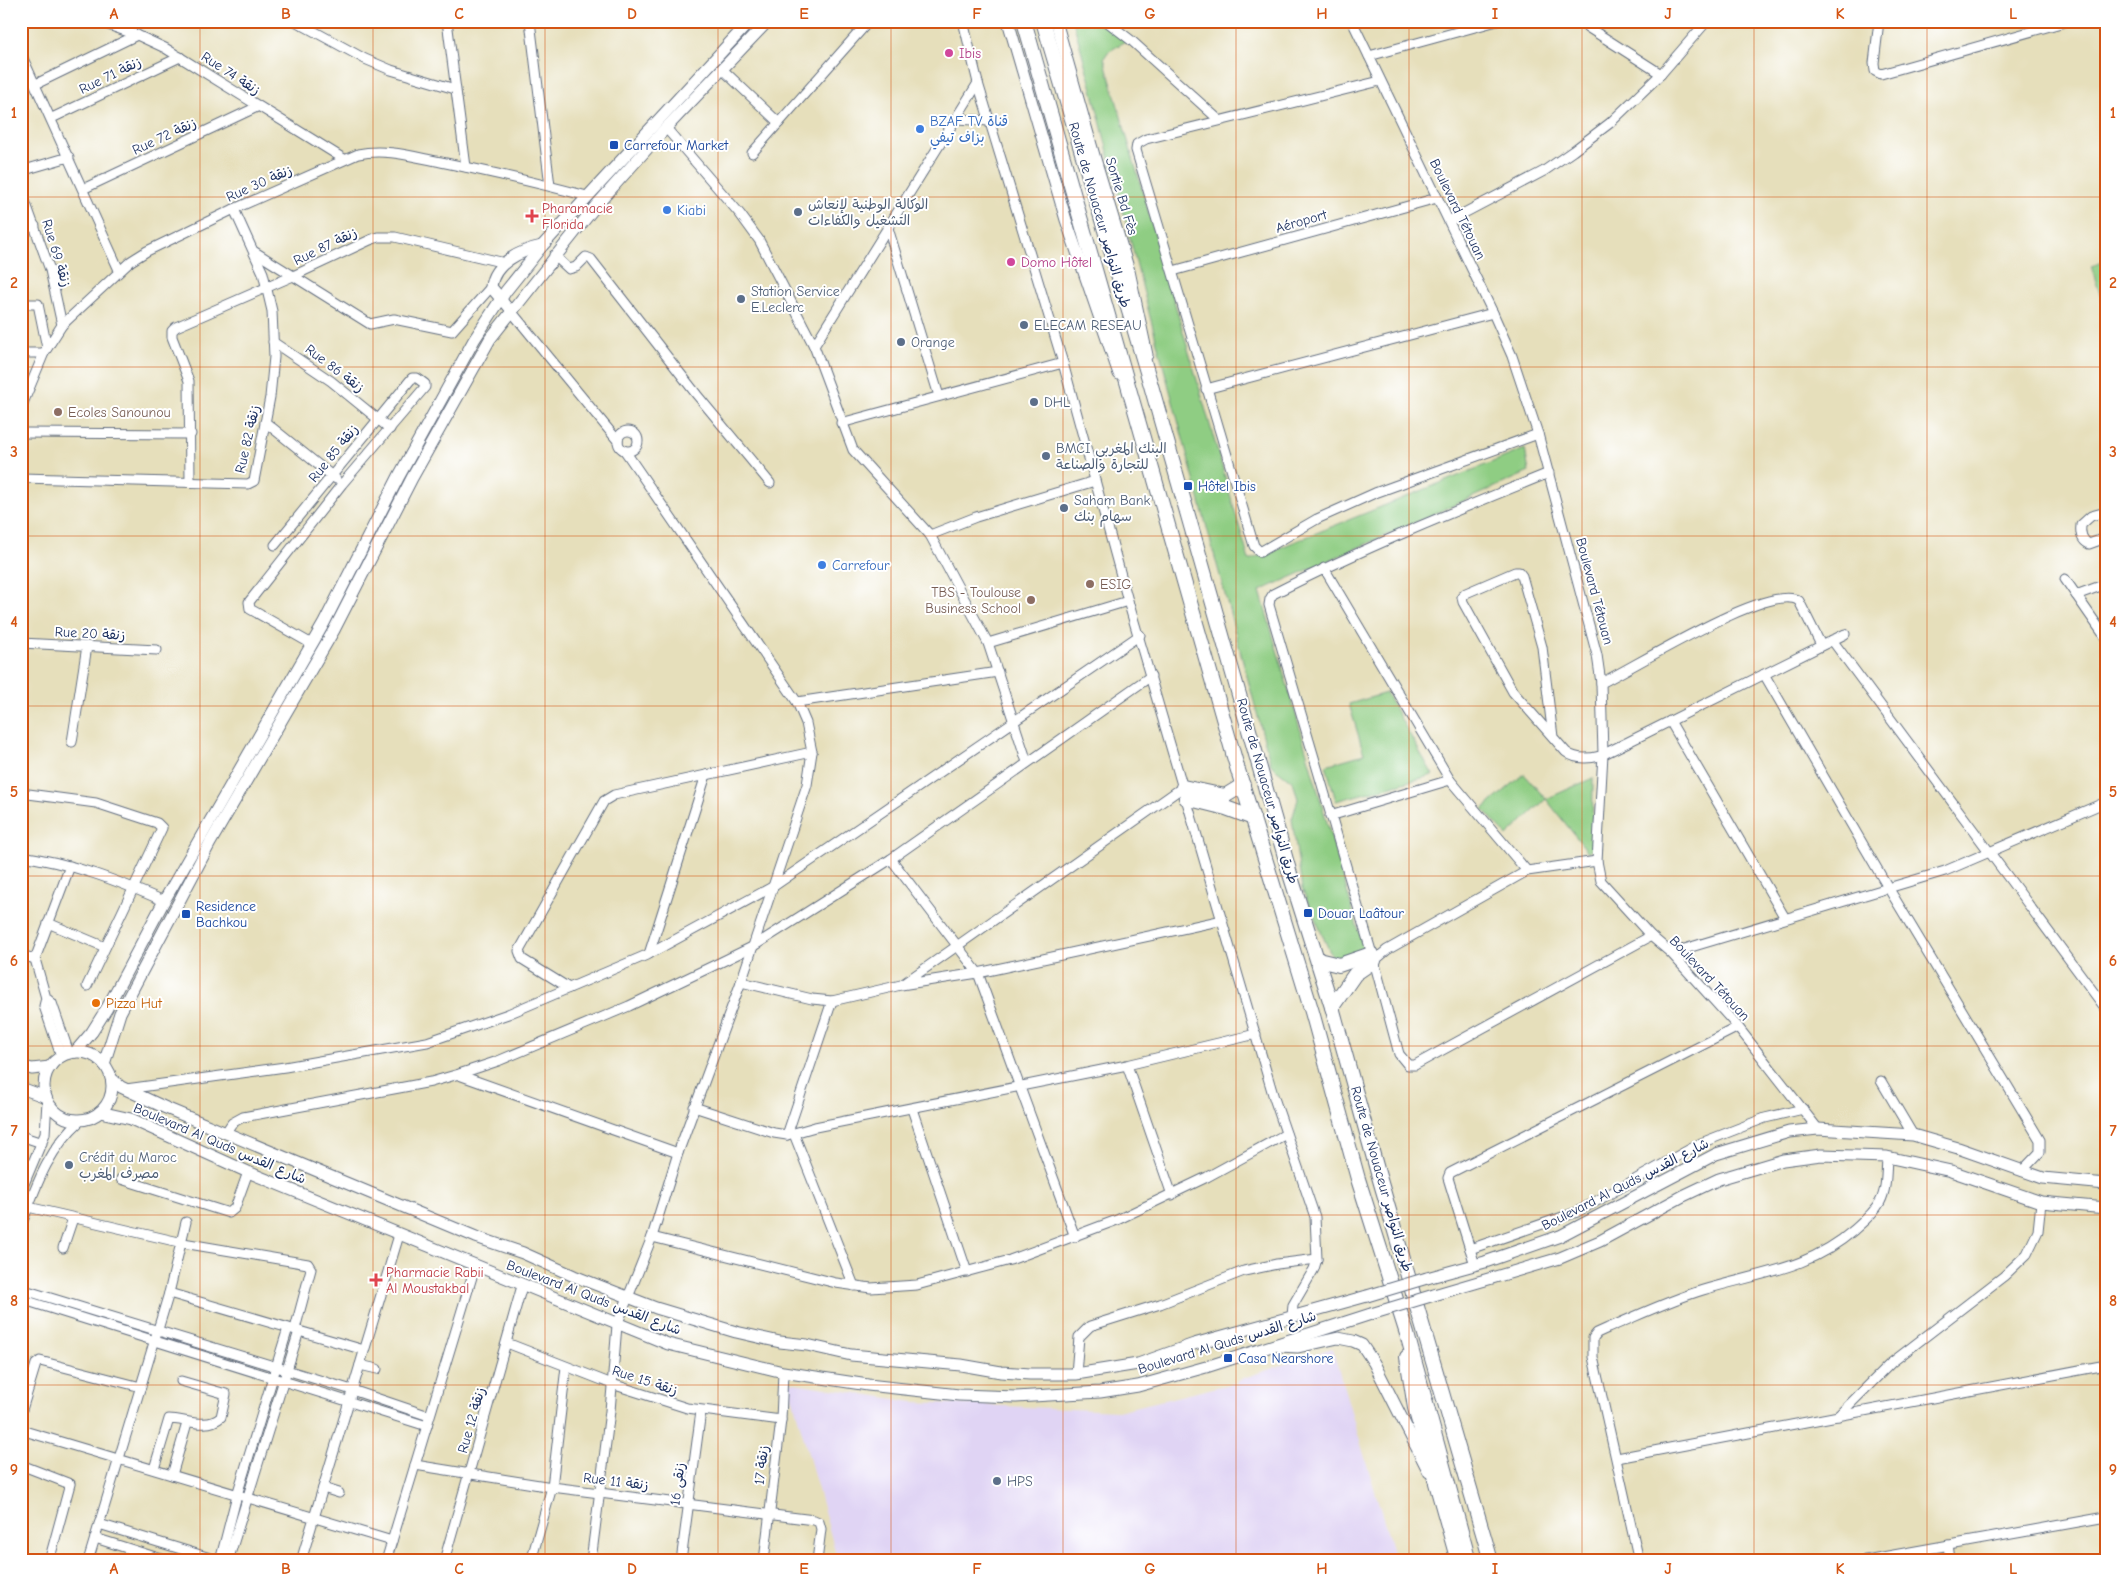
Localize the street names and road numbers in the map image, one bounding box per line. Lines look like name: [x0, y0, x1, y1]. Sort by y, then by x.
street label: Rue 74 زنقة: [198, 48, 263, 99]
street label: Rue 71 زنقة: [76, 53, 144, 98]
street label: Rue 72 زنقة: [129, 114, 199, 159]
street label: Route de Nouaceur طريق النواصر: [1065, 120, 1134, 310]
street label: Sortie Bd Fès: [1102, 155, 1141, 237]
street label: Boulevard Tétouan: [1426, 156, 1489, 262]
street label: Rue 30 زنقة: [224, 161, 295, 206]
street label: Aéroport: [1274, 206, 1330, 237]
street label: Rue 69 زنقة: [38, 217, 75, 289]
street label: Rue 87 زنقة: [291, 224, 360, 269]
street label: Rue 86 زنقة: [302, 341, 368, 396]
street label: Rue 82 زنقة: [231, 403, 264, 475]
street label: Rue 85 زنقة: [305, 421, 362, 486]
street label: Boulevard Tétouan: [1572, 536, 1617, 646]
street label: Rue 20 زنقة: [54, 623, 126, 644]
street label: Route de Nouaceur طريق النواصر: [1233, 696, 1302, 886]
street label: Boulevard Tétouan: [1666, 932, 1753, 1024]
street label: Route de Nouaceur طريق النواصر: [1347, 1084, 1416, 1274]
street label: Boulevard Al Quds شارع القدس: [131, 1099, 309, 1188]
street label: Boulevard Al Quds شارع القدس: [1539, 1135, 1712, 1235]
street label: Boulevard Al Quds شارع القدس: [504, 1256, 684, 1340]
street label: Boulevard Al Quds شارع القدس: [1136, 1307, 1319, 1379]
street label: Rue 15 زنقة: [610, 1362, 680, 1399]
street label: Rue 12 زنقة: [454, 1385, 489, 1455]
street label: زنقة 17: [751, 1444, 772, 1486]
street label: زنقى 16: [666, 1462, 690, 1507]
street label: Rue 11 زنقة: [582, 1469, 650, 1494]

